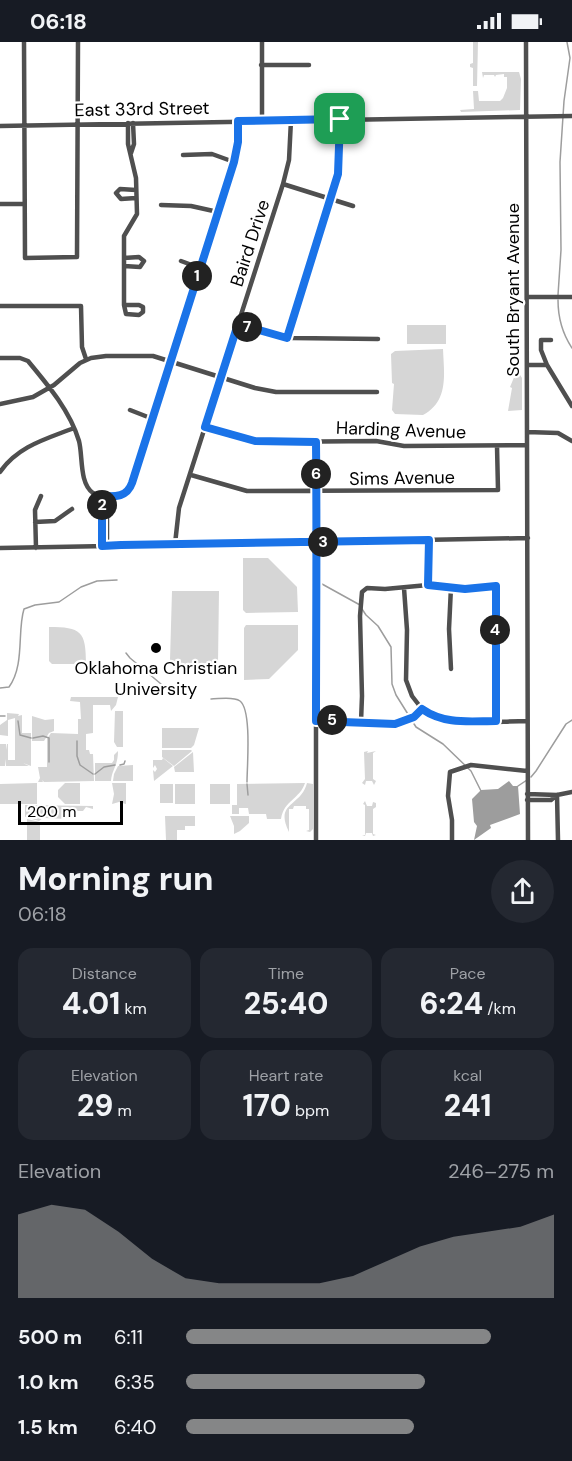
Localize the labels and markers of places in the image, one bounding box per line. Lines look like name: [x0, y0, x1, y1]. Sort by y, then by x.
pin: [314, 93, 365, 144]
pin: 1: [182, 261, 212, 291]
pin: 7: [232, 312, 262, 342]
pin: 6: [301, 459, 331, 489]
pin: 2: [87, 490, 117, 520]
pin: 3: [308, 527, 338, 557]
pin: 4: [480, 615, 510, 645]
marker: Oklahoma Christian University: [149, 641, 163, 655]
place label: Oklahoma Christian University: [75, 656, 237, 701]
pin: 5: [317, 705, 347, 735]

